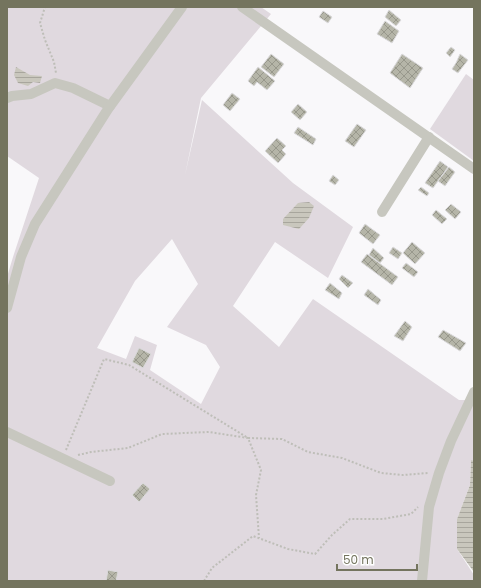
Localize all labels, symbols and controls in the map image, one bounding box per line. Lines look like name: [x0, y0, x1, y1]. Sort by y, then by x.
scale bar: [337, 546, 417, 572]
text: 50 m: [343, 551, 374, 568]

